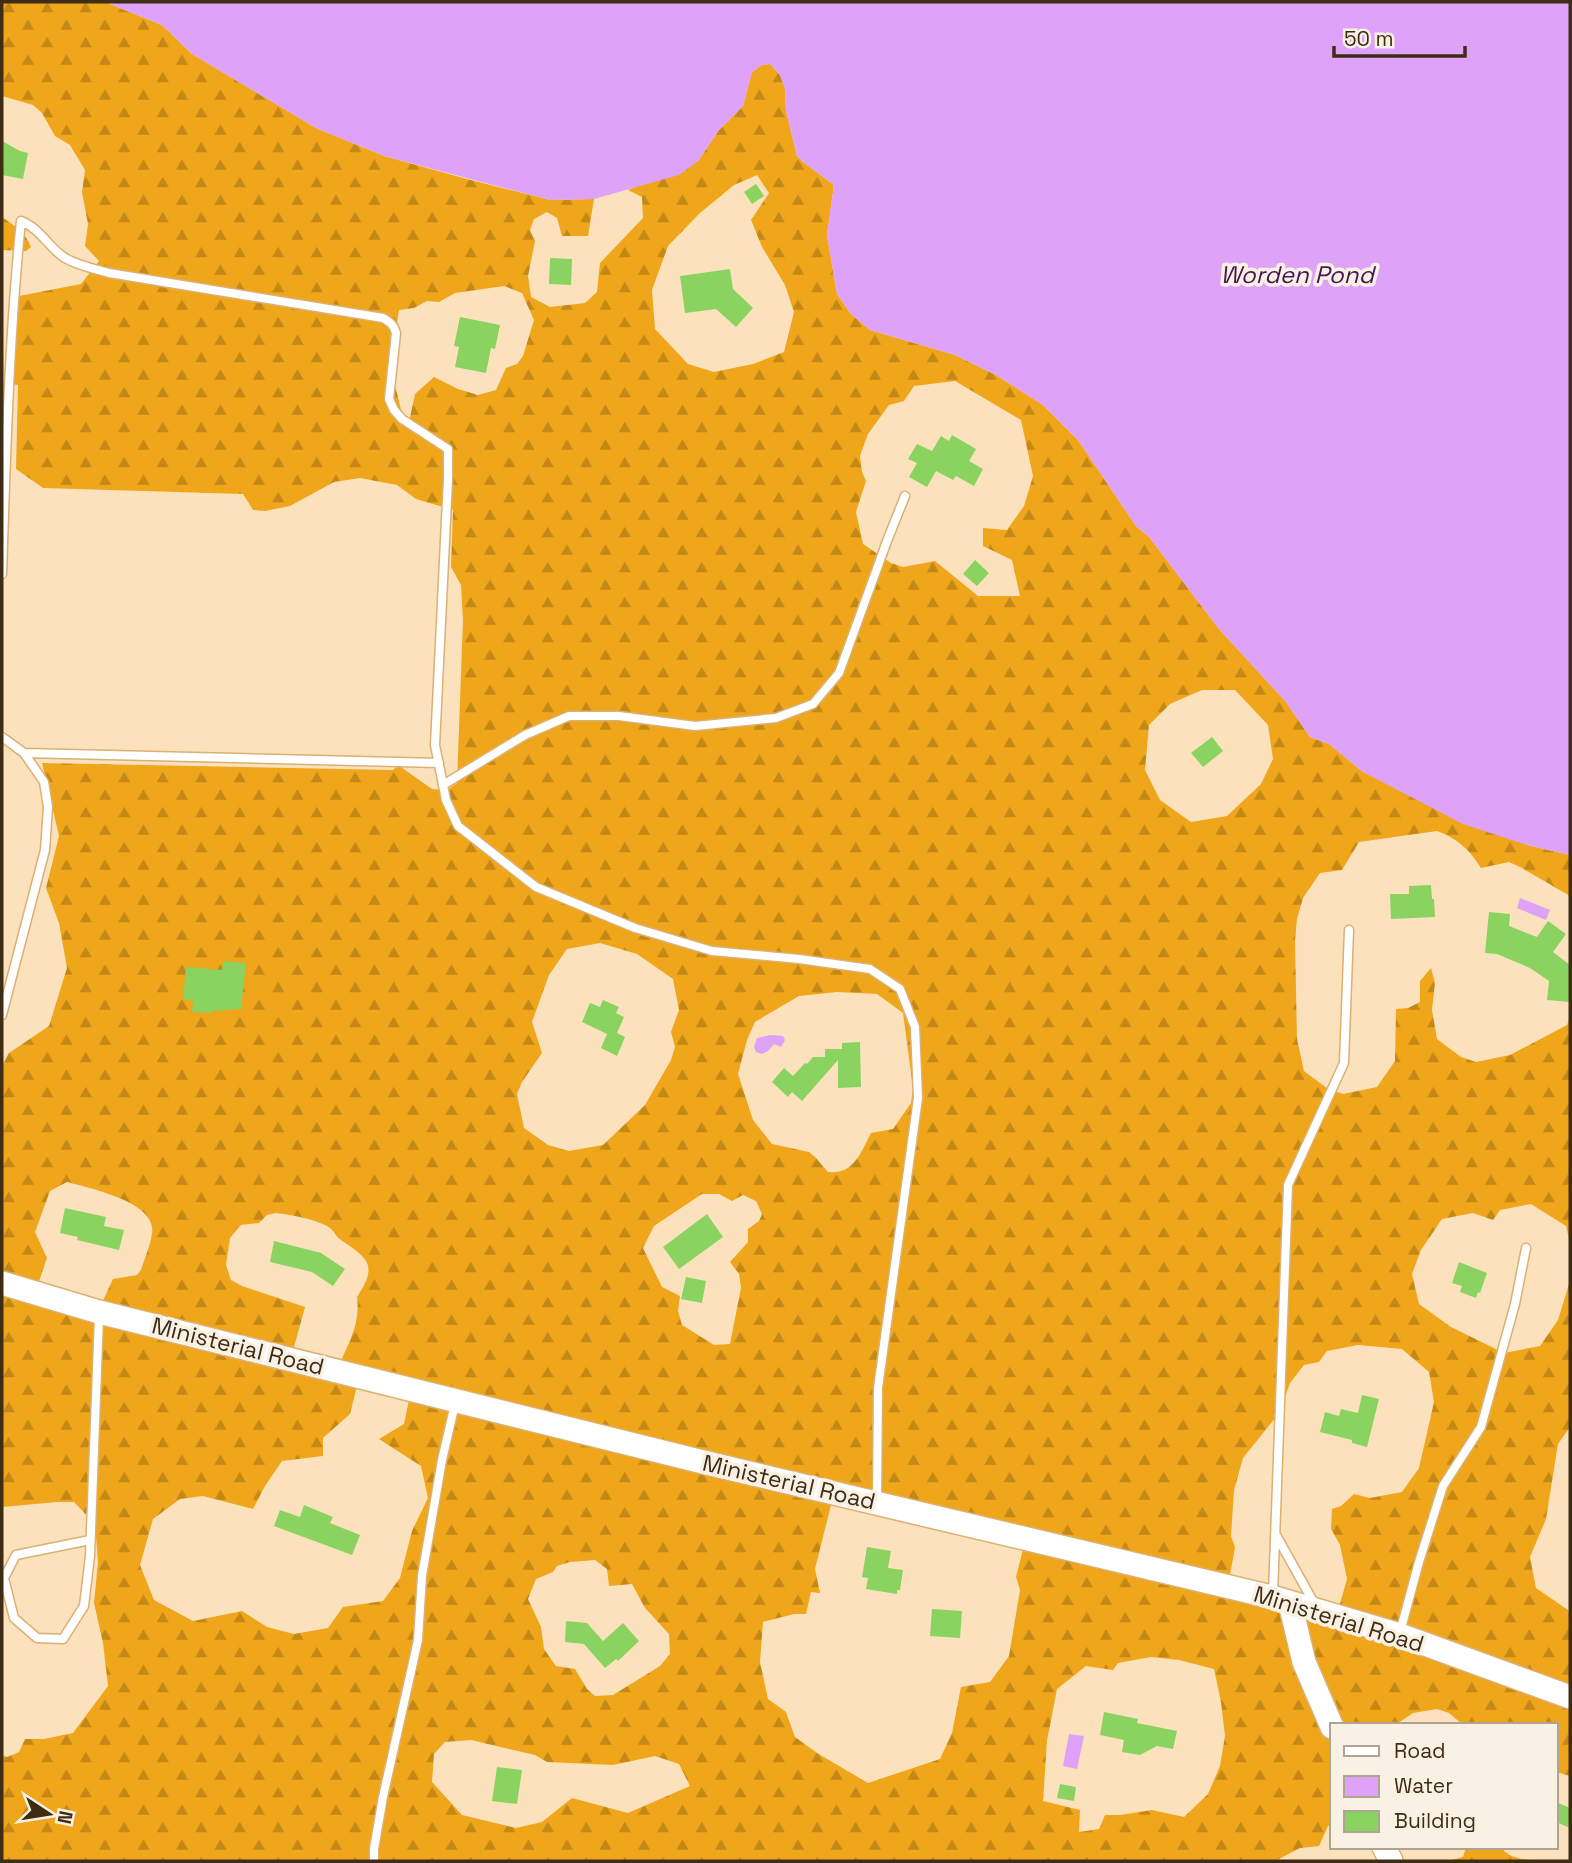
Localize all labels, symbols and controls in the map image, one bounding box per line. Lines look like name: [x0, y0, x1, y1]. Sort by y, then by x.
scale bar: [1334, 14, 1465, 58]
text: 50 m: [1344, 25, 1394, 52]
water label: Worden Pond: [1220, 259, 1376, 290]
street label: Ministerial Road: [149, 1310, 327, 1382]
street label: Ministerial Road: [700, 1448, 878, 1516]
street label: Ministerial Road: [1250, 1579, 1428, 1659]
legend: [1330, 1723, 1558, 1849]
text: Road: [1394, 1737, 1446, 1764]
text: Water: [1394, 1772, 1453, 1799]
north arrow: [14, 1779, 84, 1849]
text: Building: [1394, 1807, 1476, 1834]
text: N: [52, 1809, 79, 1826]

